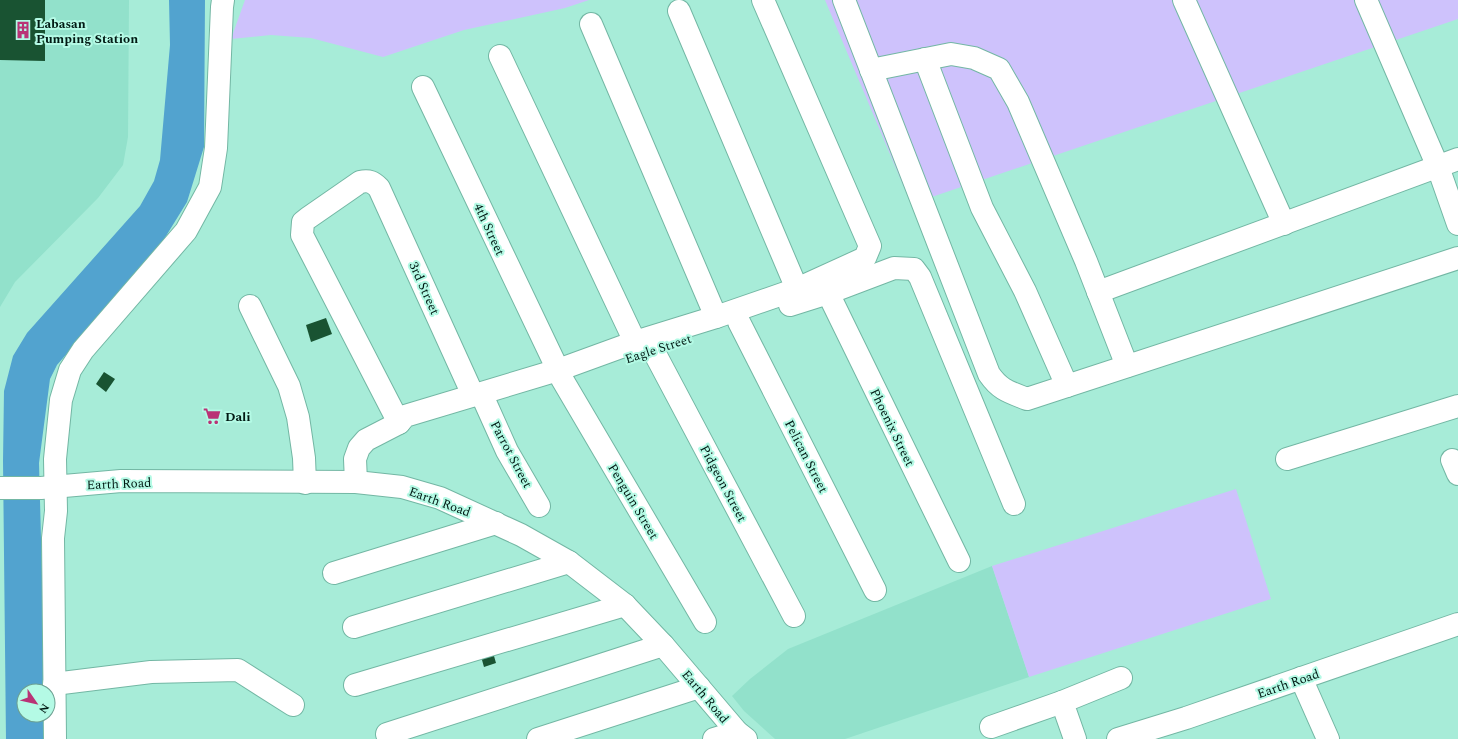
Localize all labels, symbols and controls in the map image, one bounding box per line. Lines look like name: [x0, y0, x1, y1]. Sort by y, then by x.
place label: Labasan Pumping Station: [36, 14, 138, 49]
building icon: Labasan Pumping Station: [13, 20, 33, 40]
street label: 4th Street: [468, 200, 510, 259]
street label: 3rd Street: [404, 259, 445, 319]
street label: Eagle Street: [622, 329, 695, 369]
street label: Phoenix Street: [865, 385, 920, 470]
supermarket icon: Dali: [202, 406, 222, 426]
place label: Dali: [225, 407, 251, 427]
street label: Pelican Street: [779, 416, 833, 497]
street label: Parrot Street: [485, 417, 537, 492]
street label: Pidgeon Street: [694, 441, 752, 526]
street label: Penguin Street: [603, 460, 664, 544]
street label: Earth Road: [86, 473, 152, 495]
street label: Earth Road: [406, 481, 473, 522]
street label: Earth Road: [1254, 664, 1322, 704]
street label: Earth Road: [677, 665, 734, 728]
north arrow: [16, 683, 56, 723]
text: N: [34, 700, 53, 717]

